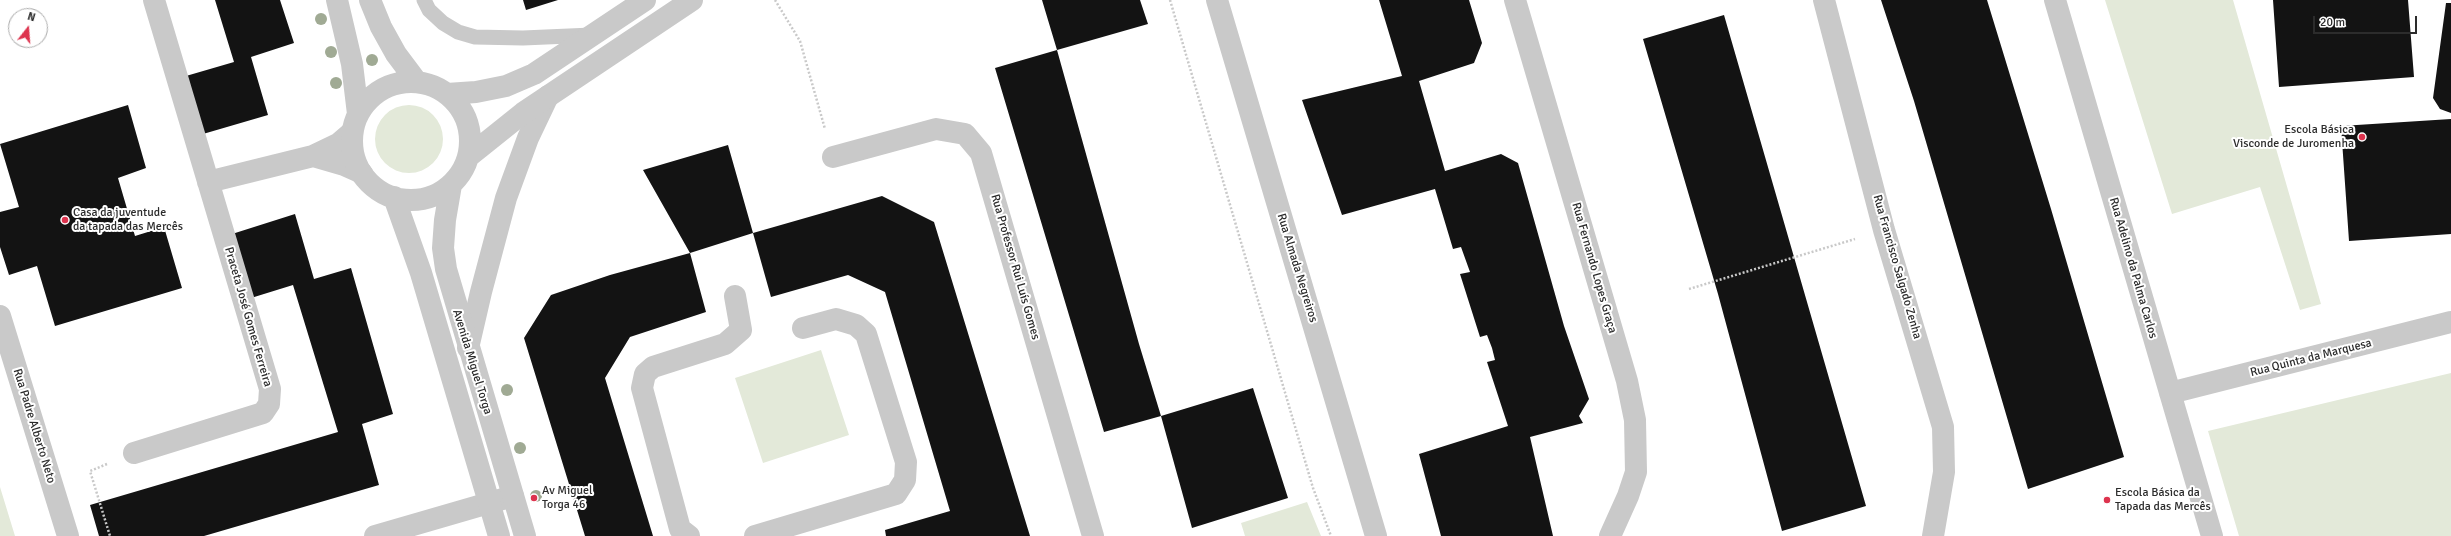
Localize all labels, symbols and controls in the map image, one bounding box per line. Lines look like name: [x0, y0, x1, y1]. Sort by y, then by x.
north arrow: [8, 8, 48, 48]
scale bar: [2315, 8, 2419, 34]
text: N: [26, 10, 37, 24]
text: 20 m: [2320, 15, 2345, 30]
place label: Escola Básica Visconde de Juromenha: [2233, 123, 2354, 151]
marker: Escola Básica Visconde de Juromenha: [2357, 132, 2367, 142]
street label: Rua Professor Rui Luís Gomes: [987, 193, 1043, 341]
street label: Rua Francisco Salgado Zenha: [1869, 193, 1925, 341]
street label: Rua Adelino da Palma Carlos: [2106, 196, 2160, 340]
street label: Rua Fernando Lopes Graça: [1568, 201, 1620, 335]
place label: Casa da juventude da tapada das Mercês: [73, 206, 183, 234]
street label: Rua Almada Negreiros: [1274, 212, 1320, 324]
marker: Casa da juventude da tapada das Mercês: [60, 215, 70, 225]
street label: Praceta José Gomes Ferreira: [221, 245, 275, 389]
street label: Avenida Miguel Torga: [449, 308, 495, 416]
street label: Rua Quinta da Marquesa: [2249, 336, 2373, 380]
street label: Rua Padre Alberto Neto: [10, 367, 58, 485]
place label: Av Miguel Torga 46: [542, 484, 593, 512]
place label: Escola Básica da Tapada das Mercês: [2115, 486, 2211, 514]
marker: Av Miguel Torga 46: [529, 493, 539, 503]
marker: Escola Básica da Tapada das Mercês: [2102, 495, 2112, 505]

